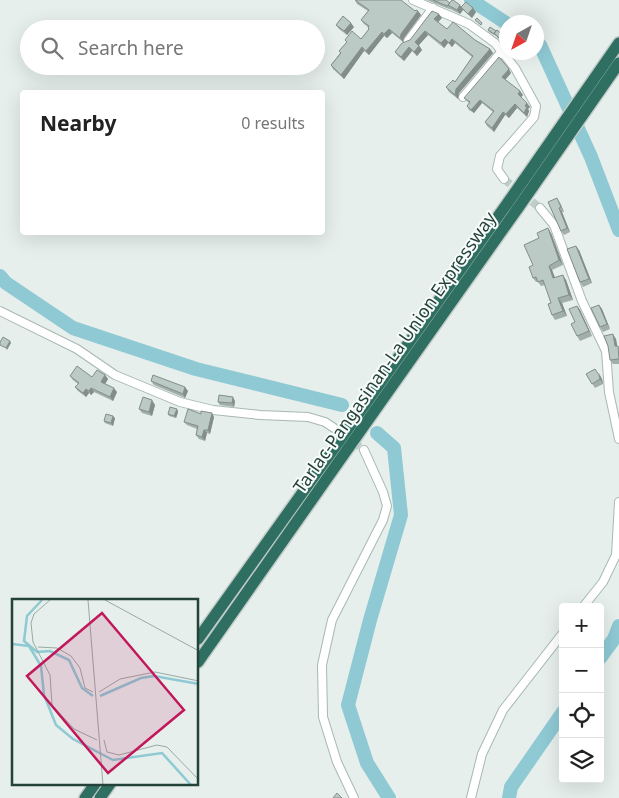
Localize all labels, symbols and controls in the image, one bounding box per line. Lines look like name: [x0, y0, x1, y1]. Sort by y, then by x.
north arrow: [499, 15, 544, 60]
search box: [20, 20, 325, 75]
icon: search: [38, 34, 66, 62]
text: Search here: [78, 35, 184, 61]
text: Nearby: [40, 109, 116, 137]
text: 0 results: [241, 112, 305, 134]
street label: Tarlac-Pangasinan-La Union Expressway: [287, 206, 501, 497]
inset map: [12, 599, 199, 786]
map controls: [559, 603, 604, 783]
button: +: [559, 603, 604, 648]
button: −: [559, 648, 604, 693]
button: locate: [559, 693, 604, 738]
button: layers: [559, 738, 604, 783]

